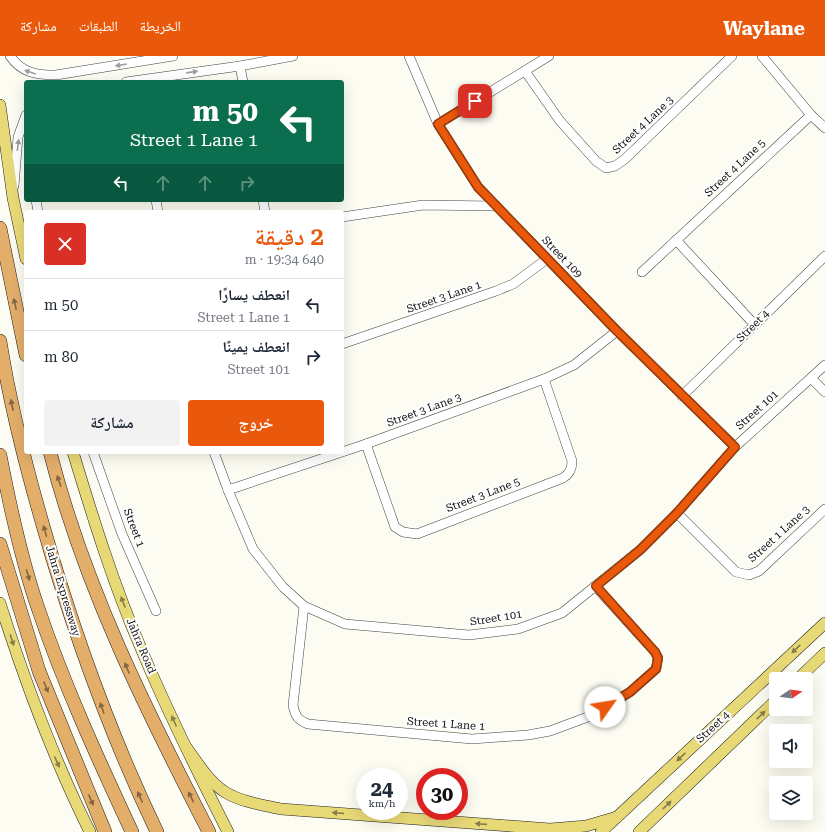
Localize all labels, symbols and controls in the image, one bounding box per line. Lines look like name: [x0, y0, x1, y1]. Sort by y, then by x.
text: Waylane: [723, 17, 805, 40]
text: مشاركة: [20, 18, 57, 34]
text: الطبقات: [79, 18, 118, 34]
text: الخريطة: [140, 18, 181, 34]
one-way arrow: [115, 62, 127, 68]
one-way arrow: [24, 69, 36, 75]
one-way arrow: [186, 69, 198, 75]
pin: [458, 84, 492, 118]
icon: arrive: [464, 90, 486, 112]
street label: Street 4 Lane 3: [610, 94, 676, 156]
text: 50 m: [193, 95, 258, 128]
icon: left: [272, 96, 324, 148]
text: Street 1 Lane 1: [130, 129, 258, 150]
street label: Street 4 Lane 5: [702, 137, 768, 199]
one-way arrow: [14, 139, 21, 151]
icon: left: [110, 172, 132, 194]
icon: ahead: [152, 172, 174, 194]
icon: ahead: [194, 172, 216, 194]
icon: right: [236, 172, 258, 194]
button: close: [44, 223, 86, 265]
text: 2 دقيقة: [255, 223, 324, 251]
street label: Street 109: [539, 233, 585, 281]
text: 640 m · 19:34: [245, 252, 324, 267]
street label: Street 3 Lane 1: [405, 278, 483, 316]
text: انعطف يسارًا: [218, 286, 290, 304]
icon: left: [302, 294, 324, 316]
text: 50 m: [44, 296, 78, 314]
one-way arrow: [12, 297, 18, 310]
street label: Street 4: [734, 307, 773, 345]
text: Street 1 Lane 1: [198, 310, 290, 325]
text: انعطف يمينًا: [223, 338, 290, 356]
icon: right: [302, 346, 324, 368]
text: 80 m: [44, 348, 78, 366]
text: Street 101: [228, 362, 290, 377]
street label: Street 101: [733, 388, 781, 432]
street label: Street 3 Lane 3: [385, 391, 463, 429]
one-way arrow: [9, 399, 15, 411]
button: مشاركة: [44, 400, 180, 446]
button: خروج: [188, 400, 324, 446]
one-way arrow: [55, 474, 61, 486]
street label: Street 3 Lane 5: [444, 475, 522, 515]
street label: Street 1 Lane 3: [746, 503, 812, 565]
street label: Street 1: [121, 507, 147, 549]
one-way arrow: [41, 525, 47, 537]
street label: Jahra Expressway: [43, 544, 83, 639]
one-way arrow: [25, 569, 31, 581]
one-way arrow: [119, 595, 125, 607]
street label: Street 101: [469, 607, 523, 629]
street label: Jahra Road: [123, 616, 159, 676]
one-way arrow: [9, 635, 15, 647]
one-way arrow: [791, 644, 801, 654]
one-way arrow: [124, 662, 130, 674]
north arrow: [769, 672, 813, 716]
map controls: [769, 672, 813, 820]
one-way arrow: [43, 682, 49, 694]
position arrow: [584, 686, 626, 728]
one-way arrow: [99, 701, 105, 713]
street label: Street 4: [694, 708, 733, 746]
one-way arrow: [756, 710, 766, 720]
street label: Street 1 Lane 1: [407, 715, 485, 733]
one-way arrow: [171, 716, 177, 727]
button: sound: [769, 724, 813, 768]
one-way arrow: [676, 752, 685, 761]
one-way arrow: [54, 756, 60, 768]
speed limit sign: 30: [416, 768, 468, 820]
button: layers: [769, 776, 813, 820]
text: 24: [371, 777, 393, 801]
one-way arrow: [137, 791, 143, 802]
one-way arrow: [188, 792, 194, 803]
one-way arrow: [89, 794, 95, 806]
text: km/h: [369, 798, 395, 809]
one-way arrow: [662, 800, 672, 810]
one-way arrow: [332, 809, 344, 816]
one-way arrow: [475, 820, 487, 827]

